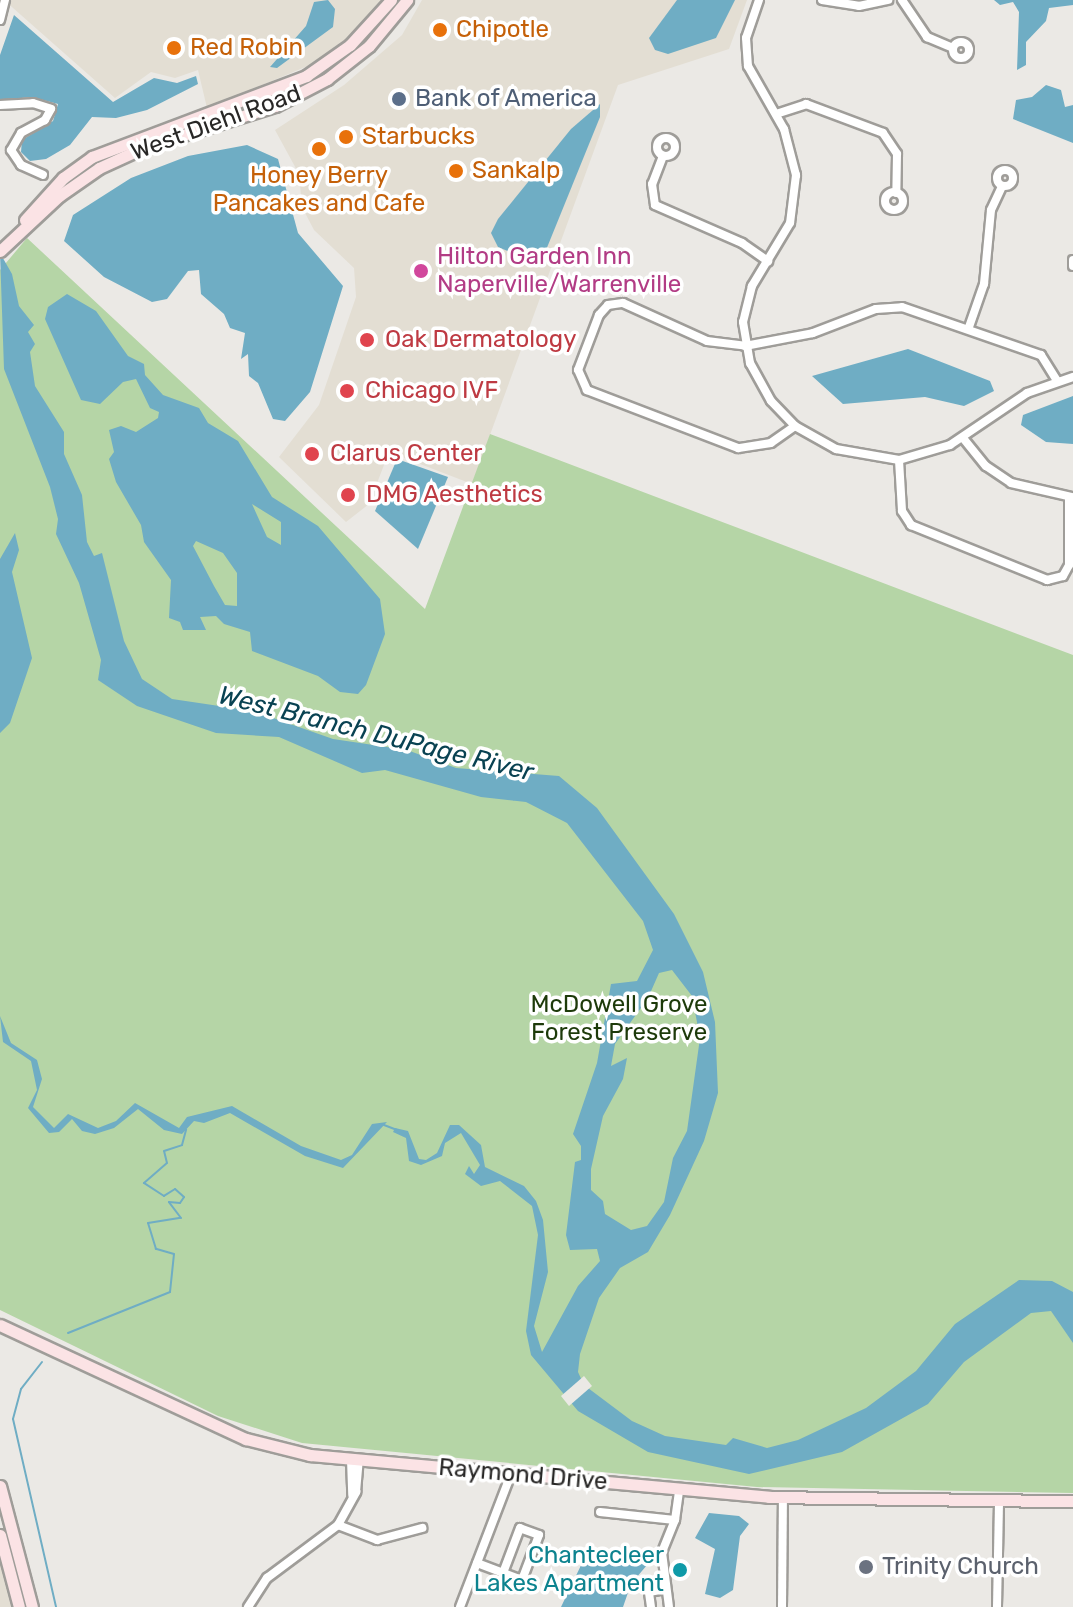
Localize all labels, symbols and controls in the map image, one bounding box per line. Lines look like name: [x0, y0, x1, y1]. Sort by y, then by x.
place label: Chipotle: [456, 16, 549, 44]
marker: Chipotle: [431, 21, 449, 39]
place label: Red Robin: [190, 34, 303, 62]
marker: Red Robin: [165, 39, 183, 57]
street label: West Diehl Road: [127, 79, 305, 167]
place label: Bank of America: [415, 85, 598, 113]
marker: Bank of America: [390, 90, 408, 108]
place label: Starbucks: [362, 123, 475, 151]
marker: Starbucks: [337, 128, 355, 146]
marker: Honey Berry Pancakes and Cafe: [310, 140, 328, 158]
place label: Sankalp: [472, 157, 560, 185]
place label: Honey Berry Pancakes and Cafe: [213, 162, 425, 218]
marker: Sankalp: [447, 162, 465, 180]
place label: Hilton Garden Inn Naperville/Warrenville: [437, 243, 681, 299]
marker: Hilton Garden Inn Naperville/Warrenville: [412, 262, 430, 280]
place label: Oak Dermatology: [385, 326, 577, 354]
marker: Oak Dermatology: [356, 329, 378, 351]
place label: Chicago IVF: [365, 377, 498, 405]
marker: Chicago IVF: [336, 380, 358, 402]
place label: Clarus Center: [330, 440, 482, 468]
marker: Clarus Center: [301, 443, 323, 465]
place label: DMG Aesthetics: [366, 481, 543, 509]
marker: DMG Aesthetics: [337, 484, 359, 506]
water label: West Branch DuPage River: [215, 680, 537, 788]
park label: McDowell Grove Forest Preserve: [530, 991, 708, 1047]
street label: Raymond Drive: [437, 1453, 609, 1497]
place label: Chantecleer Lakes Apartment: [473, 1542, 664, 1598]
place label: Trinity Church: [882, 1553, 1040, 1581]
marker: Trinity Church: [857, 1558, 875, 1576]
marker: Chantecleer Lakes Apartment: [671, 1561, 689, 1579]

